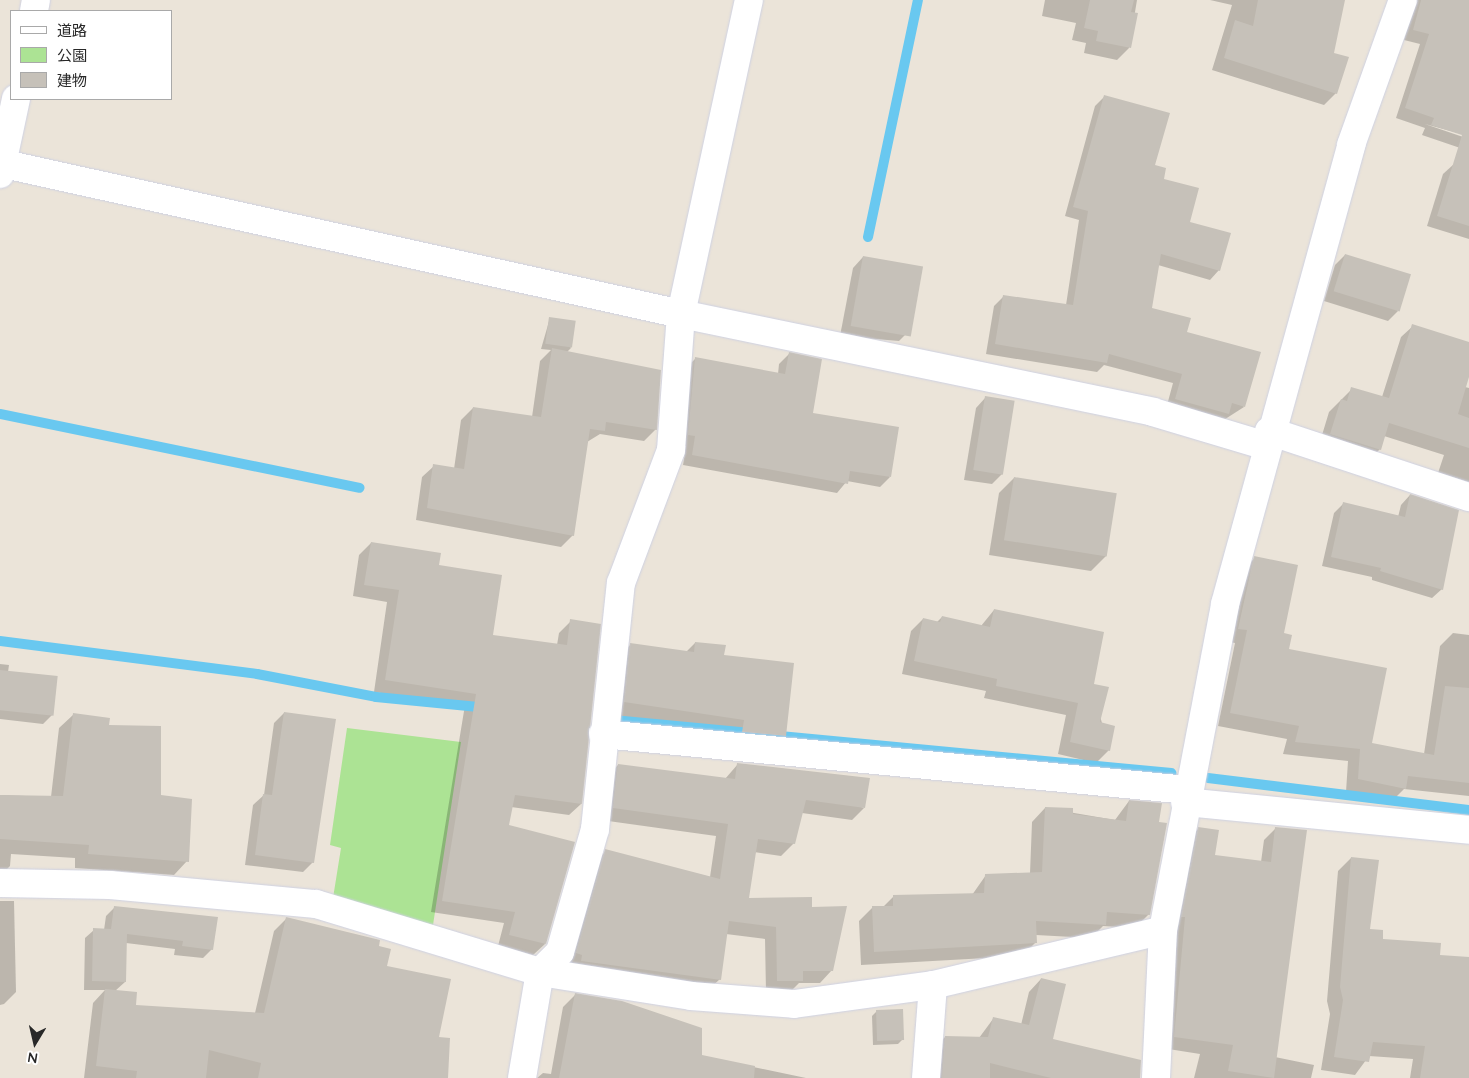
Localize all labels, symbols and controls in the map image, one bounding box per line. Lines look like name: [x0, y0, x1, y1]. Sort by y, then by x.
legend: [10, 10, 172, 100]
text: 道路: [57, 21, 87, 40]
text: 公園: [57, 46, 87, 65]
text: 建物: [57, 71, 87, 90]
north arrow: [10, 1018, 60, 1068]
text: N: [26, 1048, 39, 1068]

